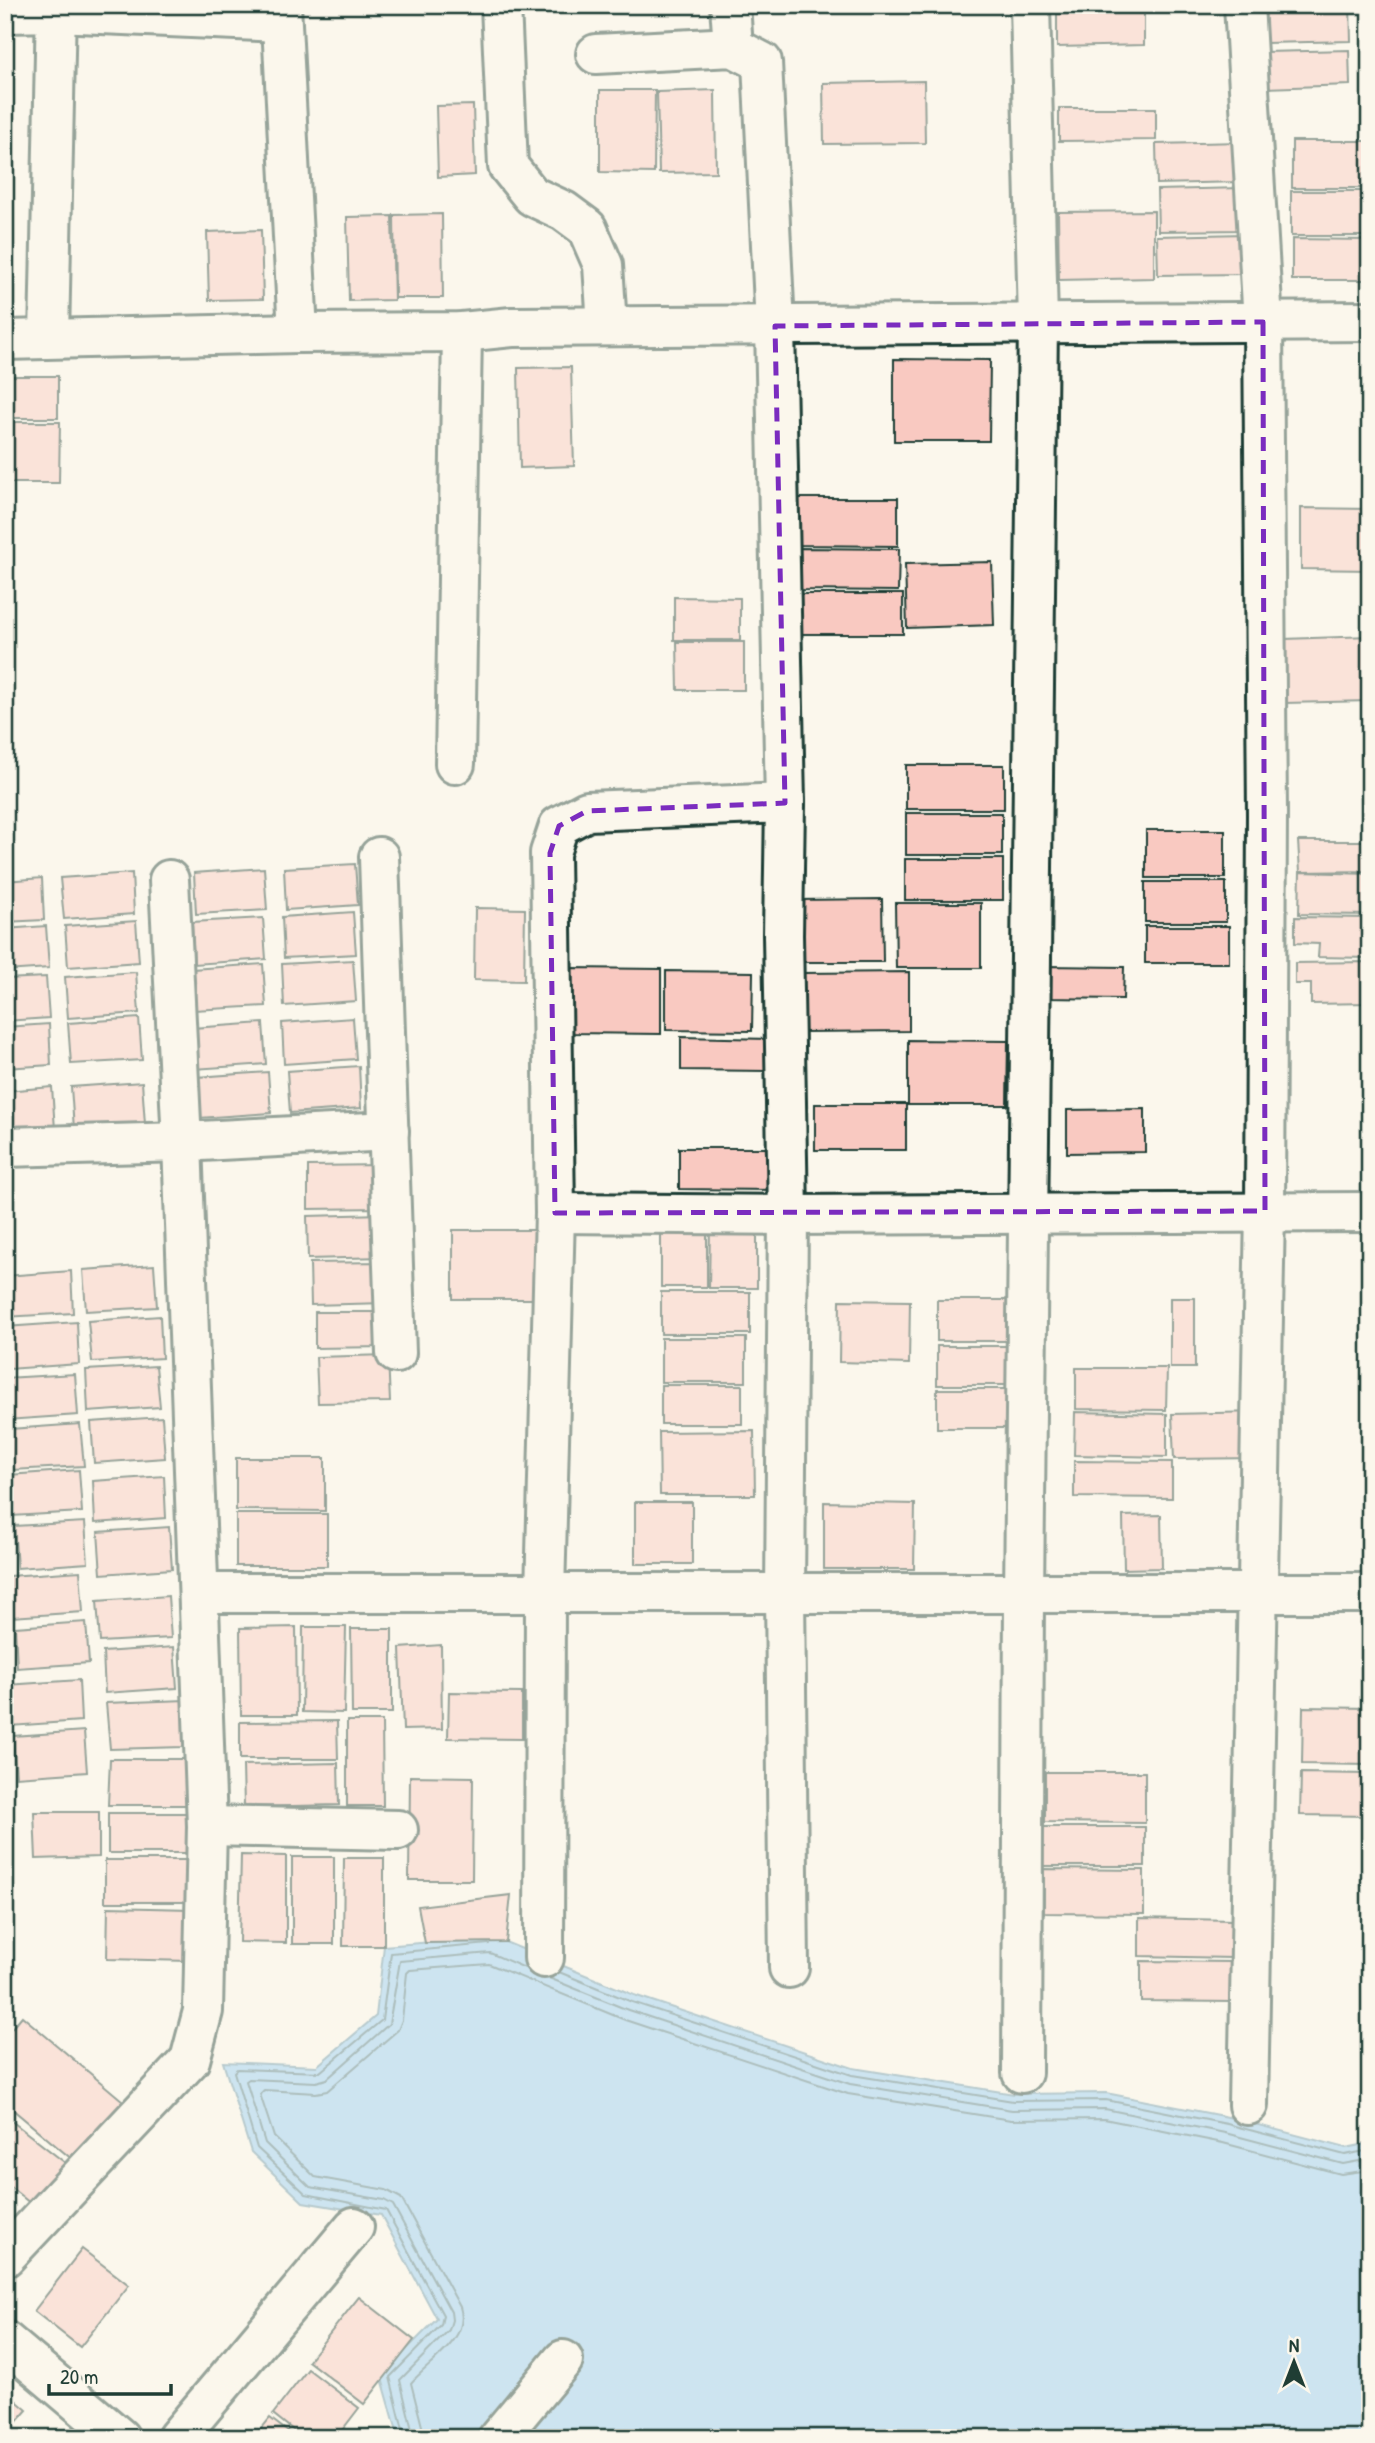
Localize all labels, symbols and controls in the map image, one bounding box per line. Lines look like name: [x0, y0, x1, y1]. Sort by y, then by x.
north arrow: [1260, 2328, 1330, 2398]
text: N: [1289, 2332, 1299, 2358]
scale bar: [49, 2352, 172, 2396]
text: 20 m: [60, 2362, 98, 2391]

